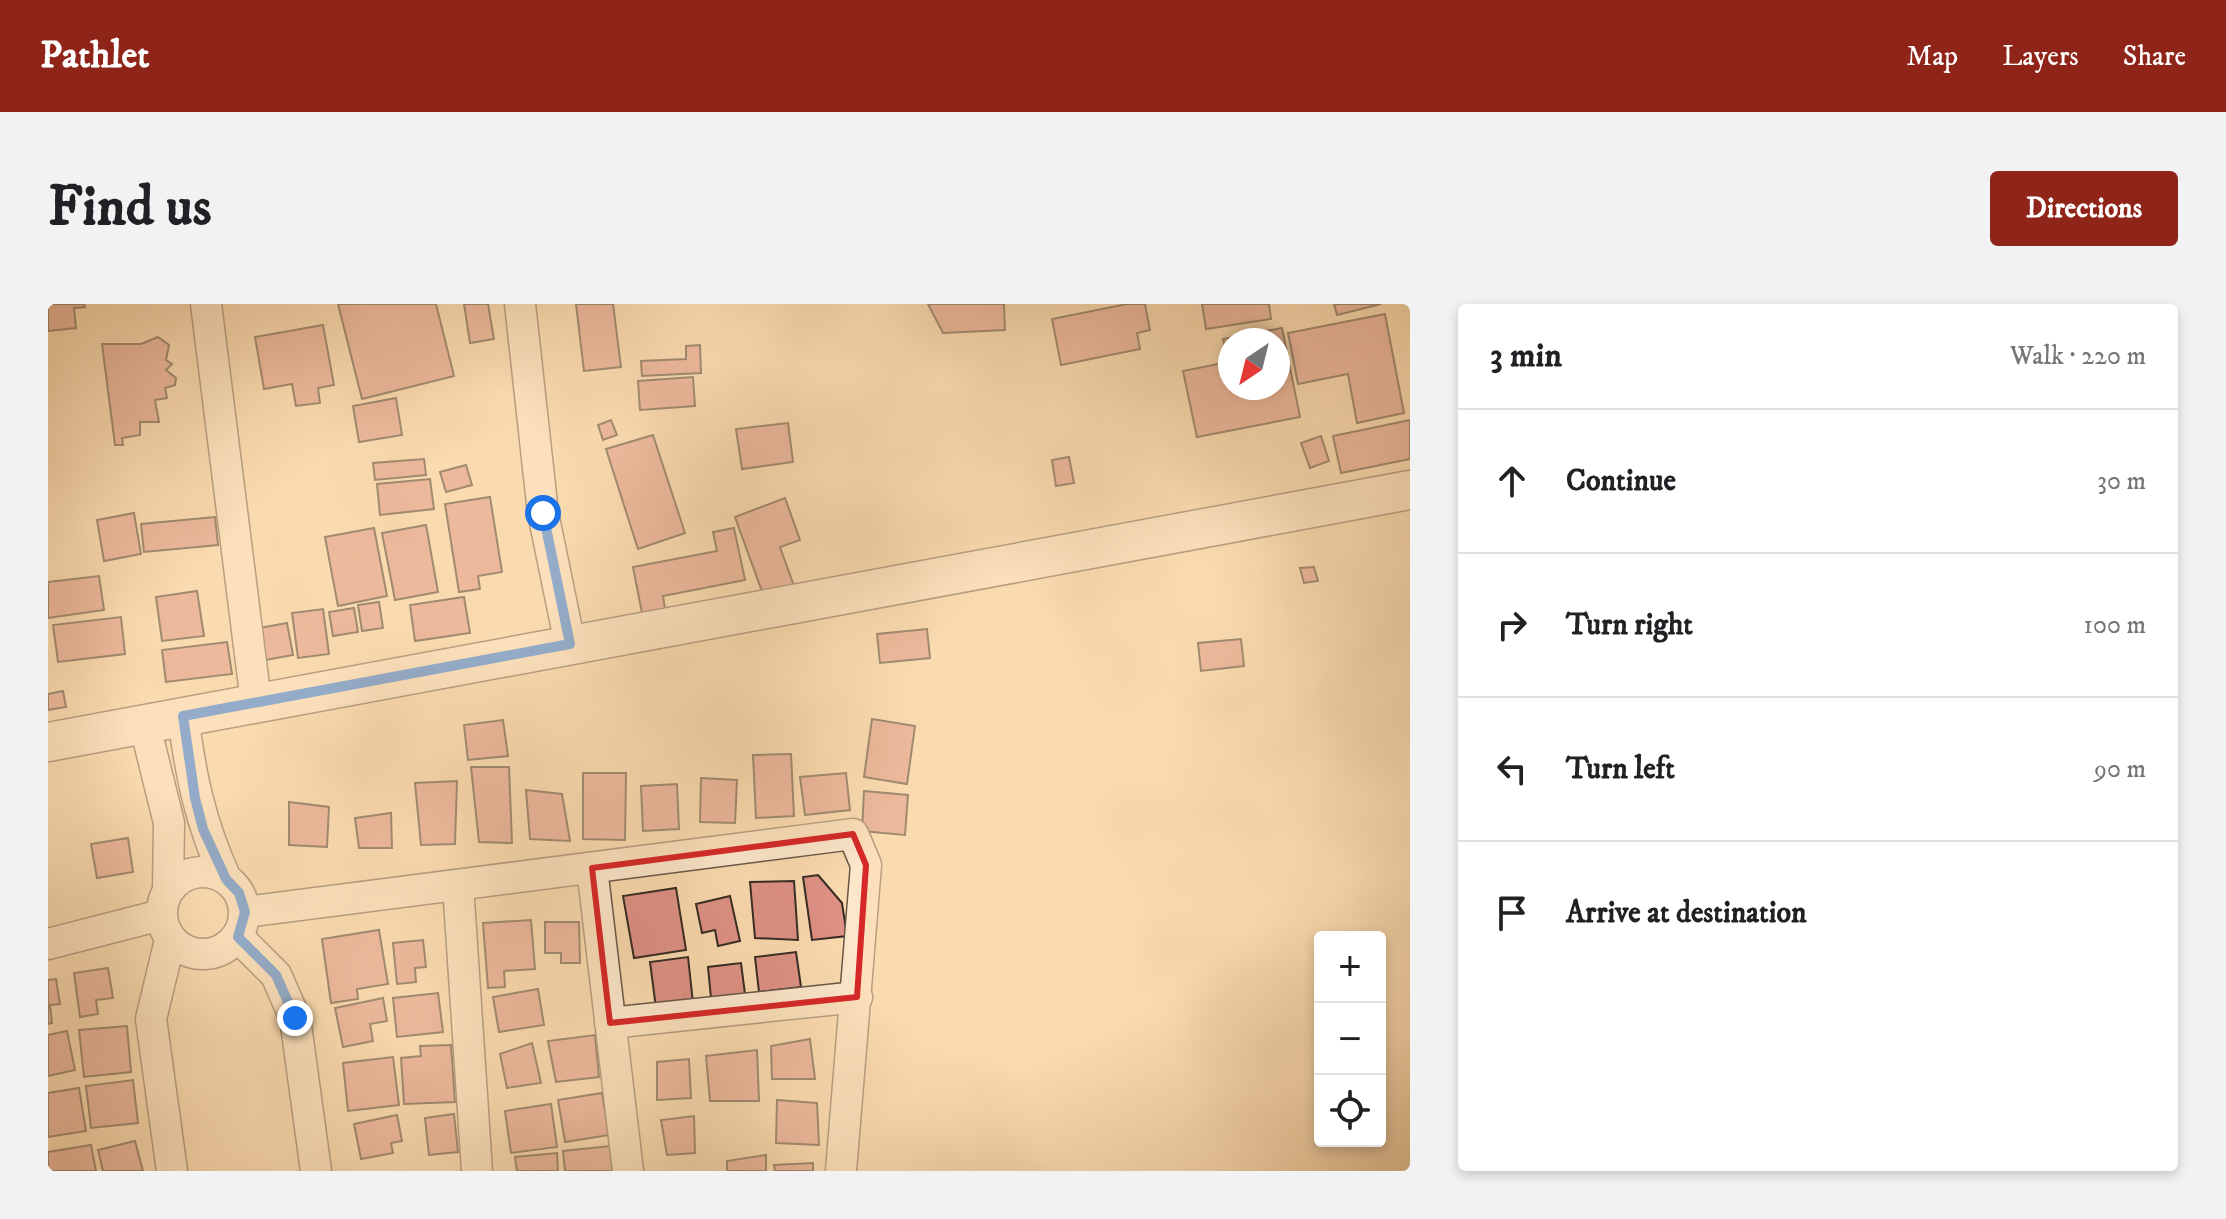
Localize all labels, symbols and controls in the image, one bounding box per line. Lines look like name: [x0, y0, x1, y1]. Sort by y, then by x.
text: Pathlet: [40, 32, 150, 80]
text: Map: [1907, 39, 1958, 74]
text: Layers: [2002, 39, 2079, 74]
text: Share: [2123, 39, 2186, 74]
button: Directions: [1990, 171, 2178, 246]
text: Find us: [48, 173, 212, 243]
north arrow: [1218, 328, 1290, 400]
text: 3 min: [1490, 335, 1562, 377]
text: Walk · 220 m: [2010, 340, 2146, 373]
icon: ahead: [1490, 459, 1534, 503]
text: Continue: [1566, 463, 1676, 500]
text: 30 m: [2097, 465, 2146, 498]
route start: [525, 495, 561, 531]
icon: right: [1490, 603, 1534, 647]
text: Turn right: [1566, 607, 1693, 644]
text: 100 m: [2083, 609, 2146, 642]
icon: left: [1490, 747, 1534, 791]
text: Turn left: [1566, 751, 1675, 788]
text: 90 m: [2094, 753, 2146, 786]
icon: arrive: [1490, 891, 1534, 935]
text: Arrive at destination: [1566, 895, 1807, 932]
map controls: [1314, 931, 1386, 1147]
button: +: [1314, 931, 1386, 1003]
route end: [277, 1000, 313, 1036]
button: −: [1314, 1003, 1386, 1075]
button: locate: [1314, 1075, 1386, 1147]

